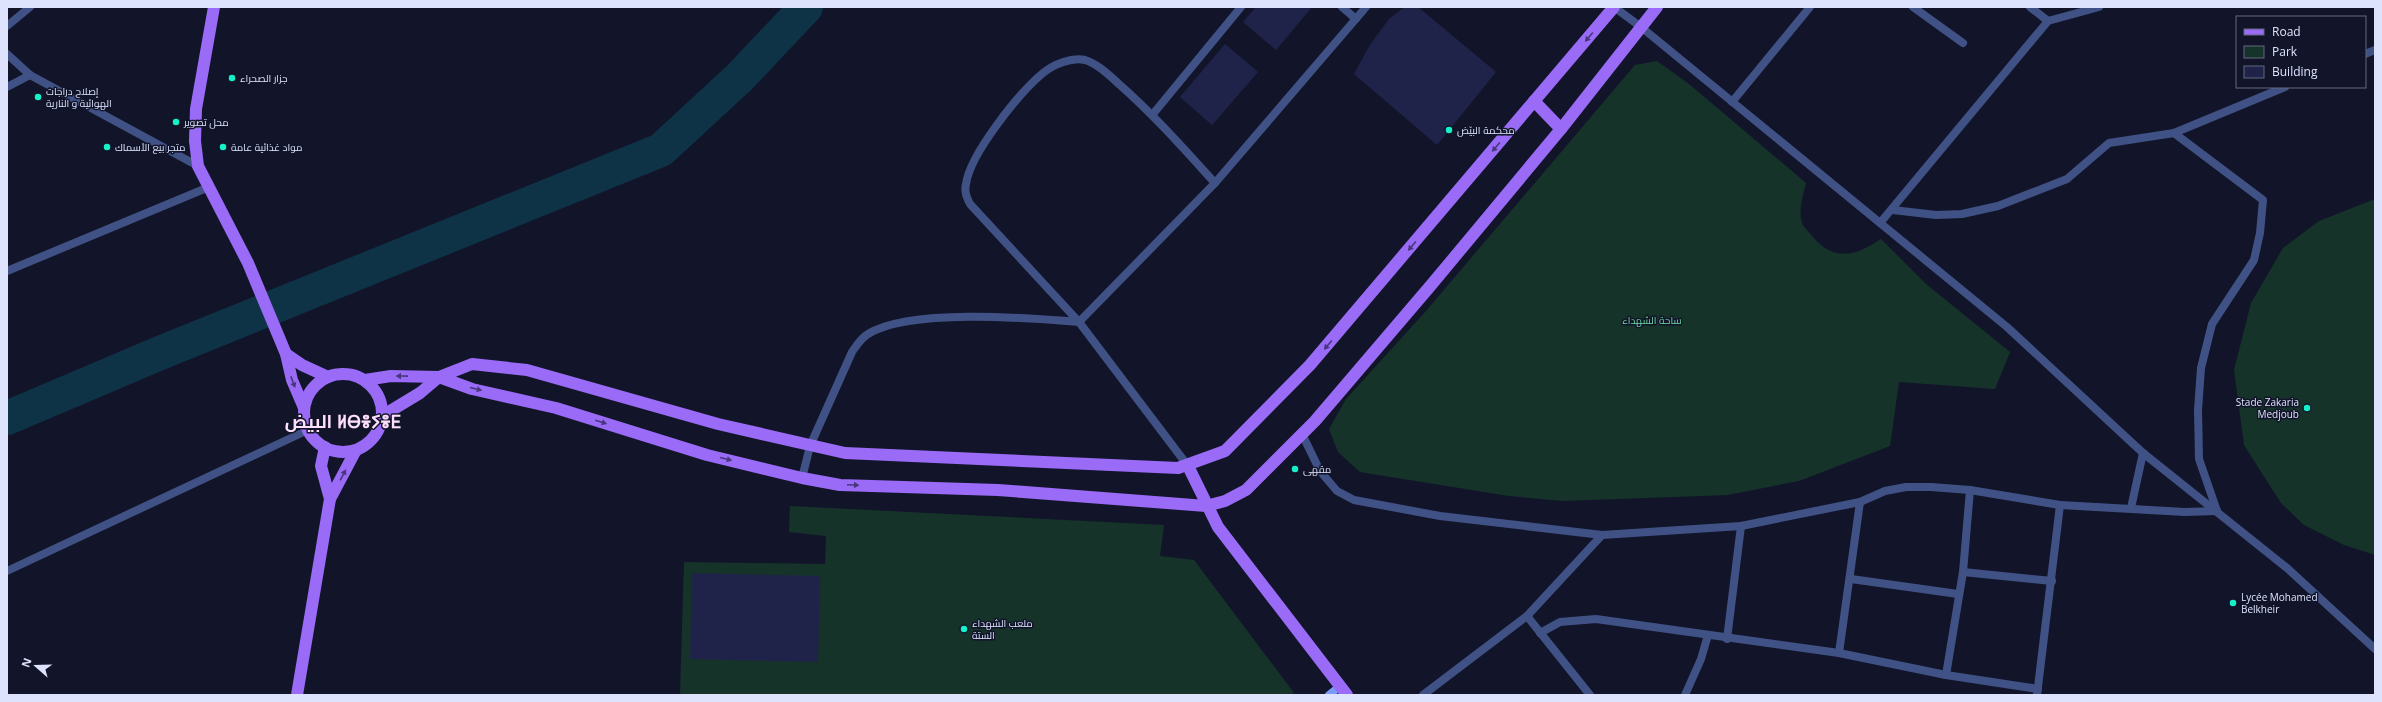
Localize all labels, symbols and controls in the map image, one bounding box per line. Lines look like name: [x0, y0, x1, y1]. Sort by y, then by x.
legend: [2236, 16, 2366, 88]
text: Road: [2272, 23, 2301, 40]
one-way arrow: [1584, 31, 1593, 42]
text: Park: [2272, 43, 2298, 60]
text: Building: [2272, 63, 2318, 80]
place label: جزار الصحراء: [240, 71, 288, 85]
marker: جزار الصحراء: [227, 73, 237, 83]
place label: إصلاح دراجات الهوائية و النارية: [46, 84, 112, 110]
marker: إصلاح دراجات الهوائية و النارية: [33, 92, 43, 102]
place label: محل تصوير: [183, 115, 229, 129]
marker: محل تصوير: [171, 117, 181, 127]
place label: محكمة البيّض: [1457, 123, 1515, 137]
marker: محكمة البيّض: [1444, 125, 1454, 135]
place label: متجر بيع الأسماك: [115, 140, 185, 154]
place label: مواد غذائية عامة: [231, 140, 302, 154]
one-way arrow: [1491, 141, 1500, 152]
marker: متجر بيع الأسماك: [102, 142, 112, 152]
marker: مواد غذائية عامة: [218, 142, 228, 152]
one-way arrow: [1407, 241, 1416, 251]
park label: ساحة الشهداء: [1622, 313, 1682, 327]
one-way arrow: [1323, 340, 1332, 350]
one-way arrow: [395, 373, 408, 379]
one-way arrow: [291, 376, 297, 388]
one-way arrow: [469, 387, 482, 393]
place label: Stade Zakaria Medjoub: [2236, 395, 2299, 421]
marker: Stade Zakaria Medjoub: [2302, 403, 2312, 413]
district label: البيض ⵍⴱⴻⵢⴻⴹ: [285, 409, 402, 433]
one-way arrow: [596, 419, 608, 425]
one-way arrow: [720, 457, 732, 463]
place label: مقهى: [1303, 462, 1331, 476]
marker: مقهى: [1290, 464, 1300, 474]
one-way arrow: [340, 469, 347, 480]
one-way arrow: [847, 482, 860, 488]
place label: Lycée Mohamed Belkheir: [2241, 590, 2318, 616]
marker: Lycée Mohamed Belkheir: [2228, 598, 2238, 608]
place label: ملعب الشهداء الستة: [972, 616, 1033, 642]
marker: ملعب الشهداء الستة: [959, 624, 969, 634]
north arrow: [16, 646, 56, 686]
text: N: [18, 656, 35, 669]

